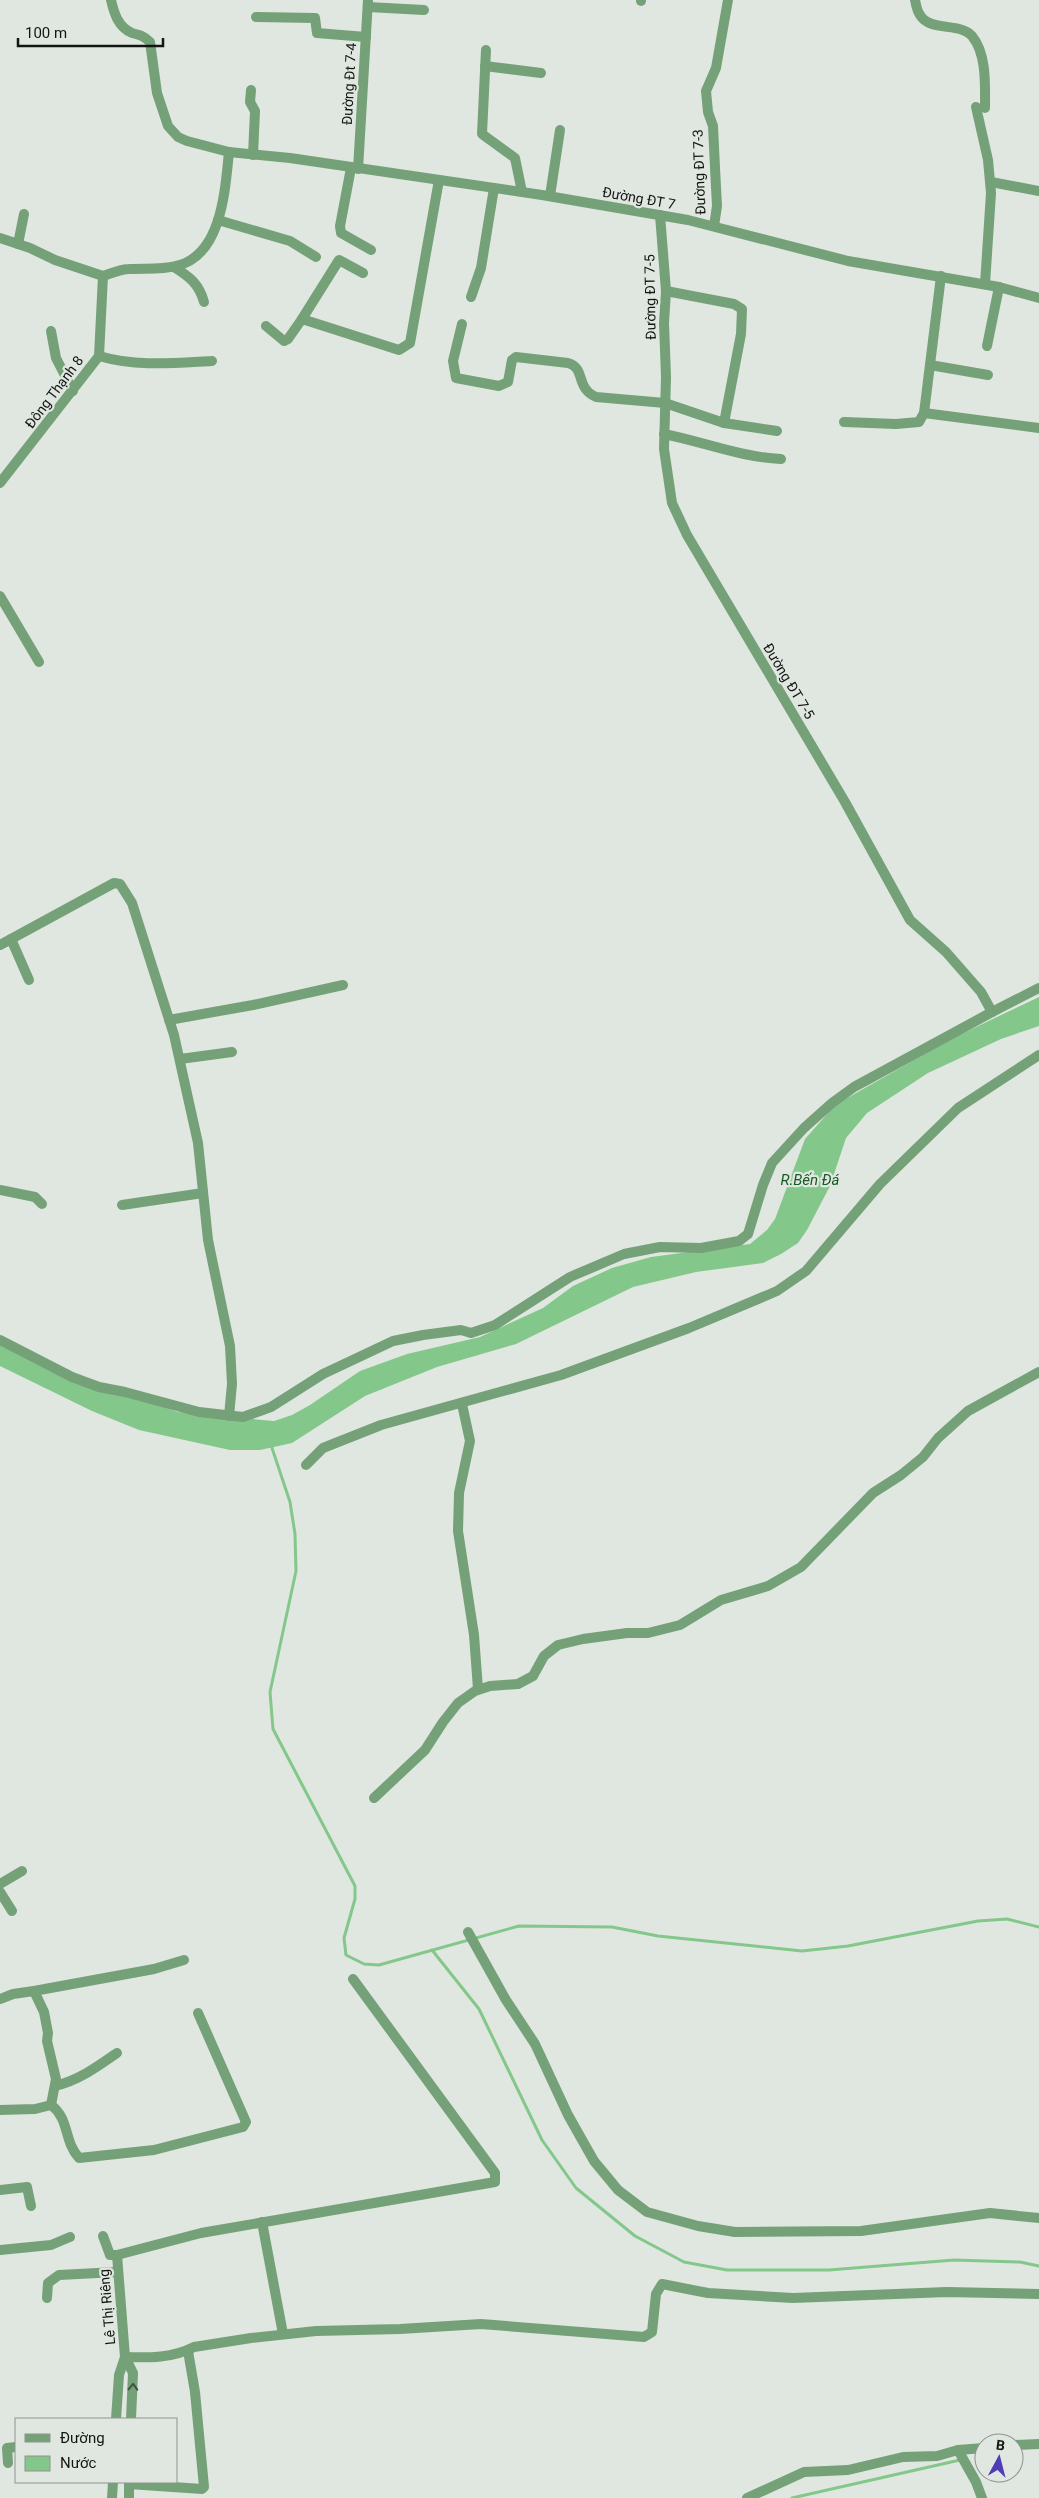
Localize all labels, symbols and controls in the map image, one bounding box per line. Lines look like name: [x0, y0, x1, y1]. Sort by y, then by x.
scale bar: [18, 15, 162, 47]
text: 100 m: [25, 24, 67, 42]
street label: Đường Đt 7-4: [339, 42, 359, 125]
street label: Đường ĐT 7-3: [690, 129, 708, 215]
street label: Đường ĐT 7: [601, 184, 677, 212]
street label: Đường ĐT 7-5: [641, 254, 659, 340]
street label: Đông Thạnh 8: [22, 352, 87, 431]
street label: Đường ĐT 7-5: [760, 640, 818, 722]
water label: R.Bến Đá: [781, 1171, 840, 1189]
street label: Lê Thị Riêng: [96, 2268, 118, 2346]
one-way arrow: [127, 2383, 138, 2391]
legend: [15, 2418, 178, 2483]
text: Đường: [60, 2429, 105, 2447]
north arrow: [974, 2433, 1024, 2483]
text: B: [995, 2437, 1006, 2454]
text: Nước: [60, 2454, 97, 2472]

